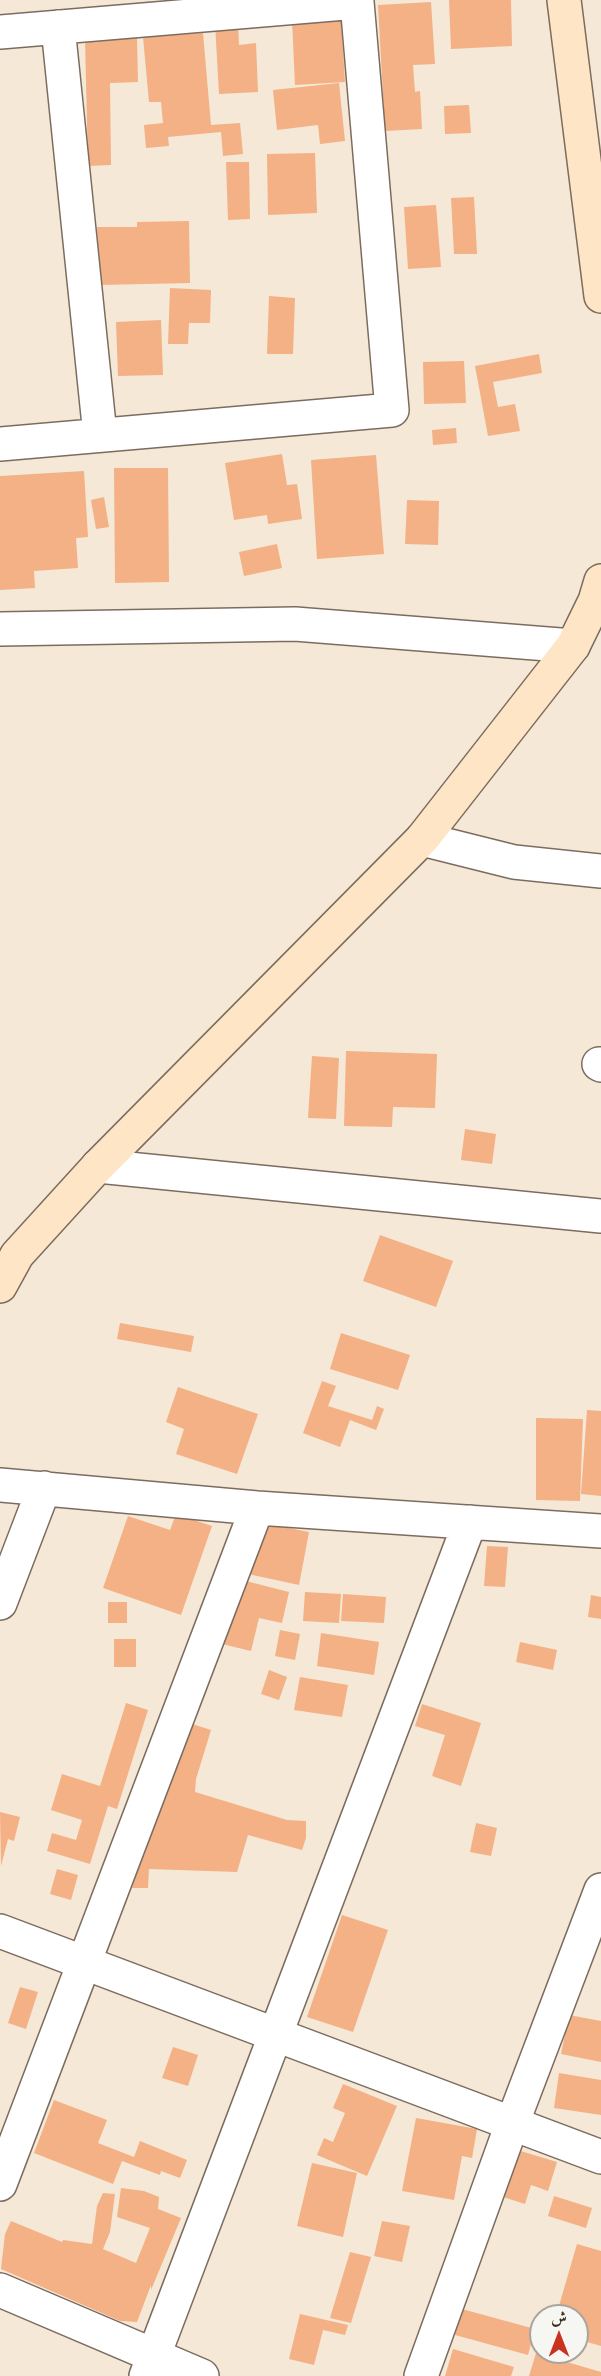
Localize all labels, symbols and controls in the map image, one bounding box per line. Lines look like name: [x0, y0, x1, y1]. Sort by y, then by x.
north arrow: [529, 2304, 589, 2364]
text: ش: [551, 2307, 567, 2329]

